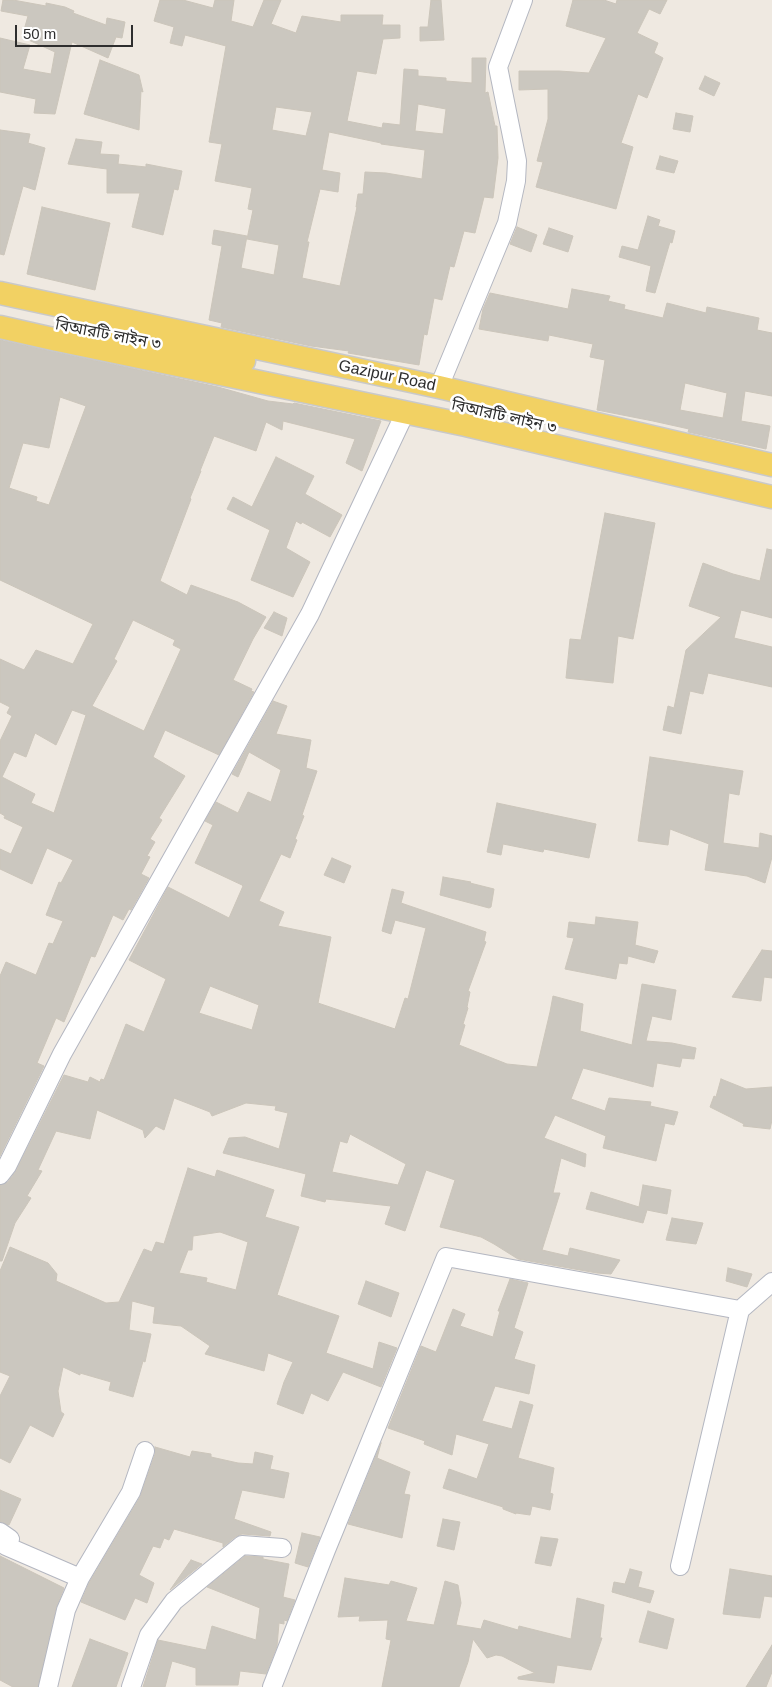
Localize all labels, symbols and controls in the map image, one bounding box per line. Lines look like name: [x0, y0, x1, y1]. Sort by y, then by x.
scale bar: [18, 15, 135, 47]
text: 50 m: [23, 25, 56, 42]
street label: বিআরটি লাইন ৩: [53, 315, 163, 355]
street label: Gazipur Road: [337, 356, 437, 396]
street label: বিআরটি লাইন ৩: [450, 396, 558, 438]

